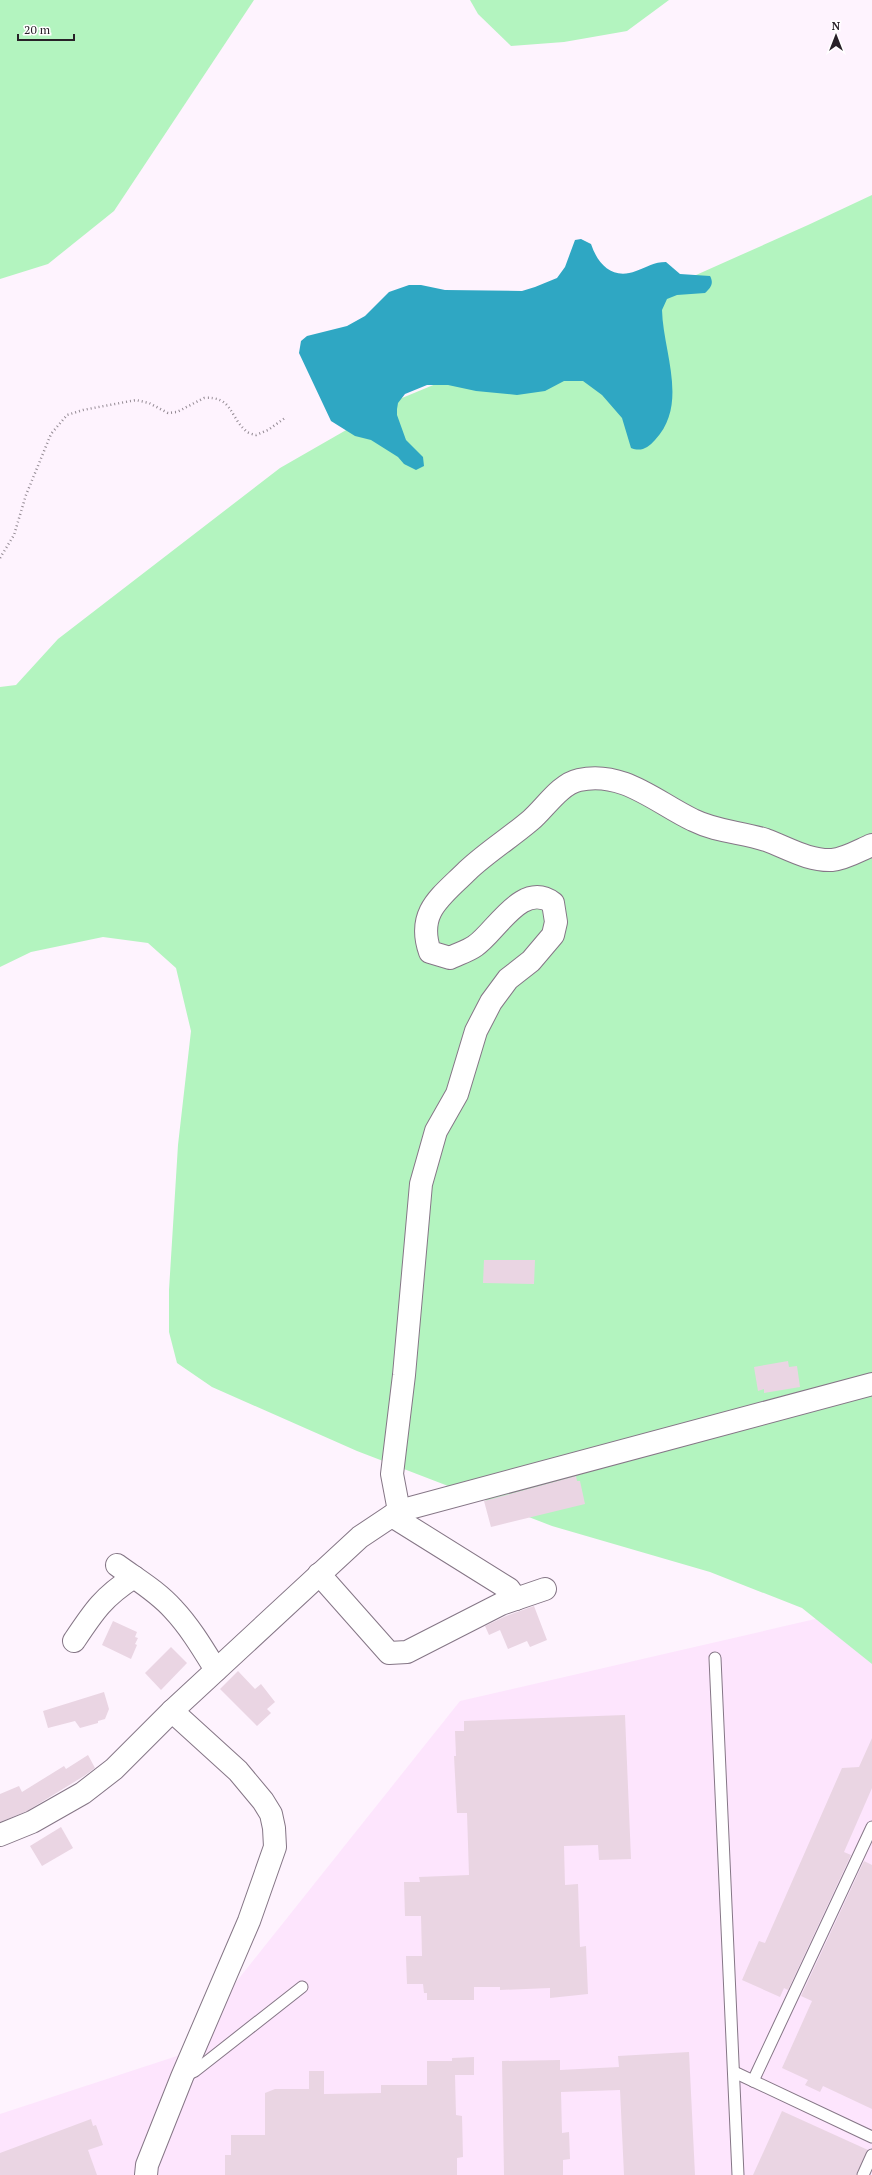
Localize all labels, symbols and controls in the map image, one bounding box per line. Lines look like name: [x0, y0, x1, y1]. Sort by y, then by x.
scale bar: [18, 16, 74, 42]
north arrow: [816, 16, 856, 56]
text: N: [832, 19, 841, 33]
text: 20 m: [24, 22, 51, 37]

